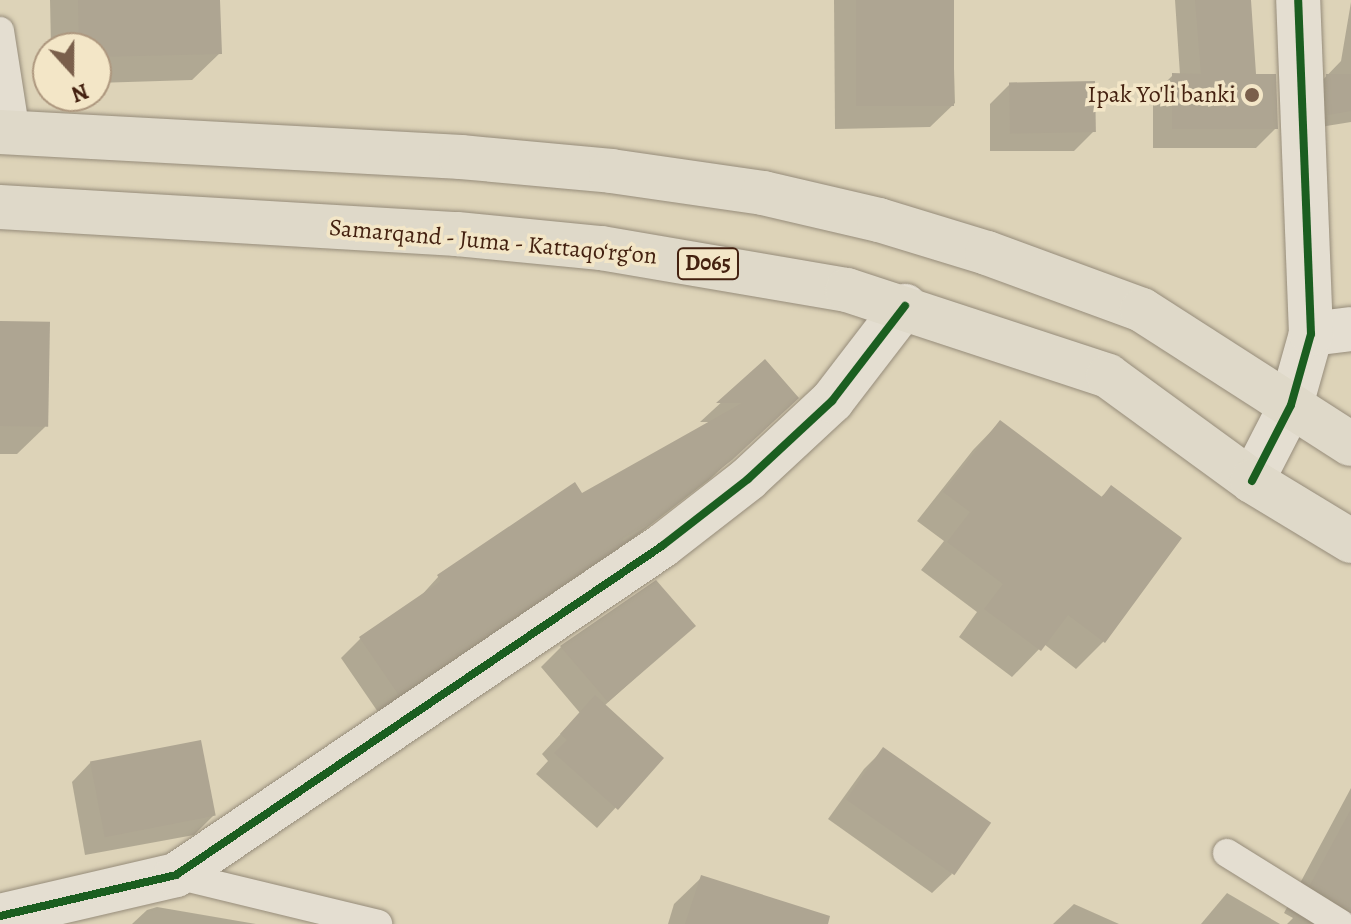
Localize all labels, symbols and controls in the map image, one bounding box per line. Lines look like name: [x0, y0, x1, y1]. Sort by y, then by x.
north arrow: [32, 32, 112, 112]
text: N: [67, 76, 93, 109]
place label: Ipak Yo'li banki: [1088, 81, 1236, 109]
marker: Ipak Yo'li banki: [1243, 86, 1261, 104]
street label: Samarqand - Juma - Kattaqo‘rg‘on: [327, 213, 659, 271]
road number: D065: [676, 246, 740, 282]

